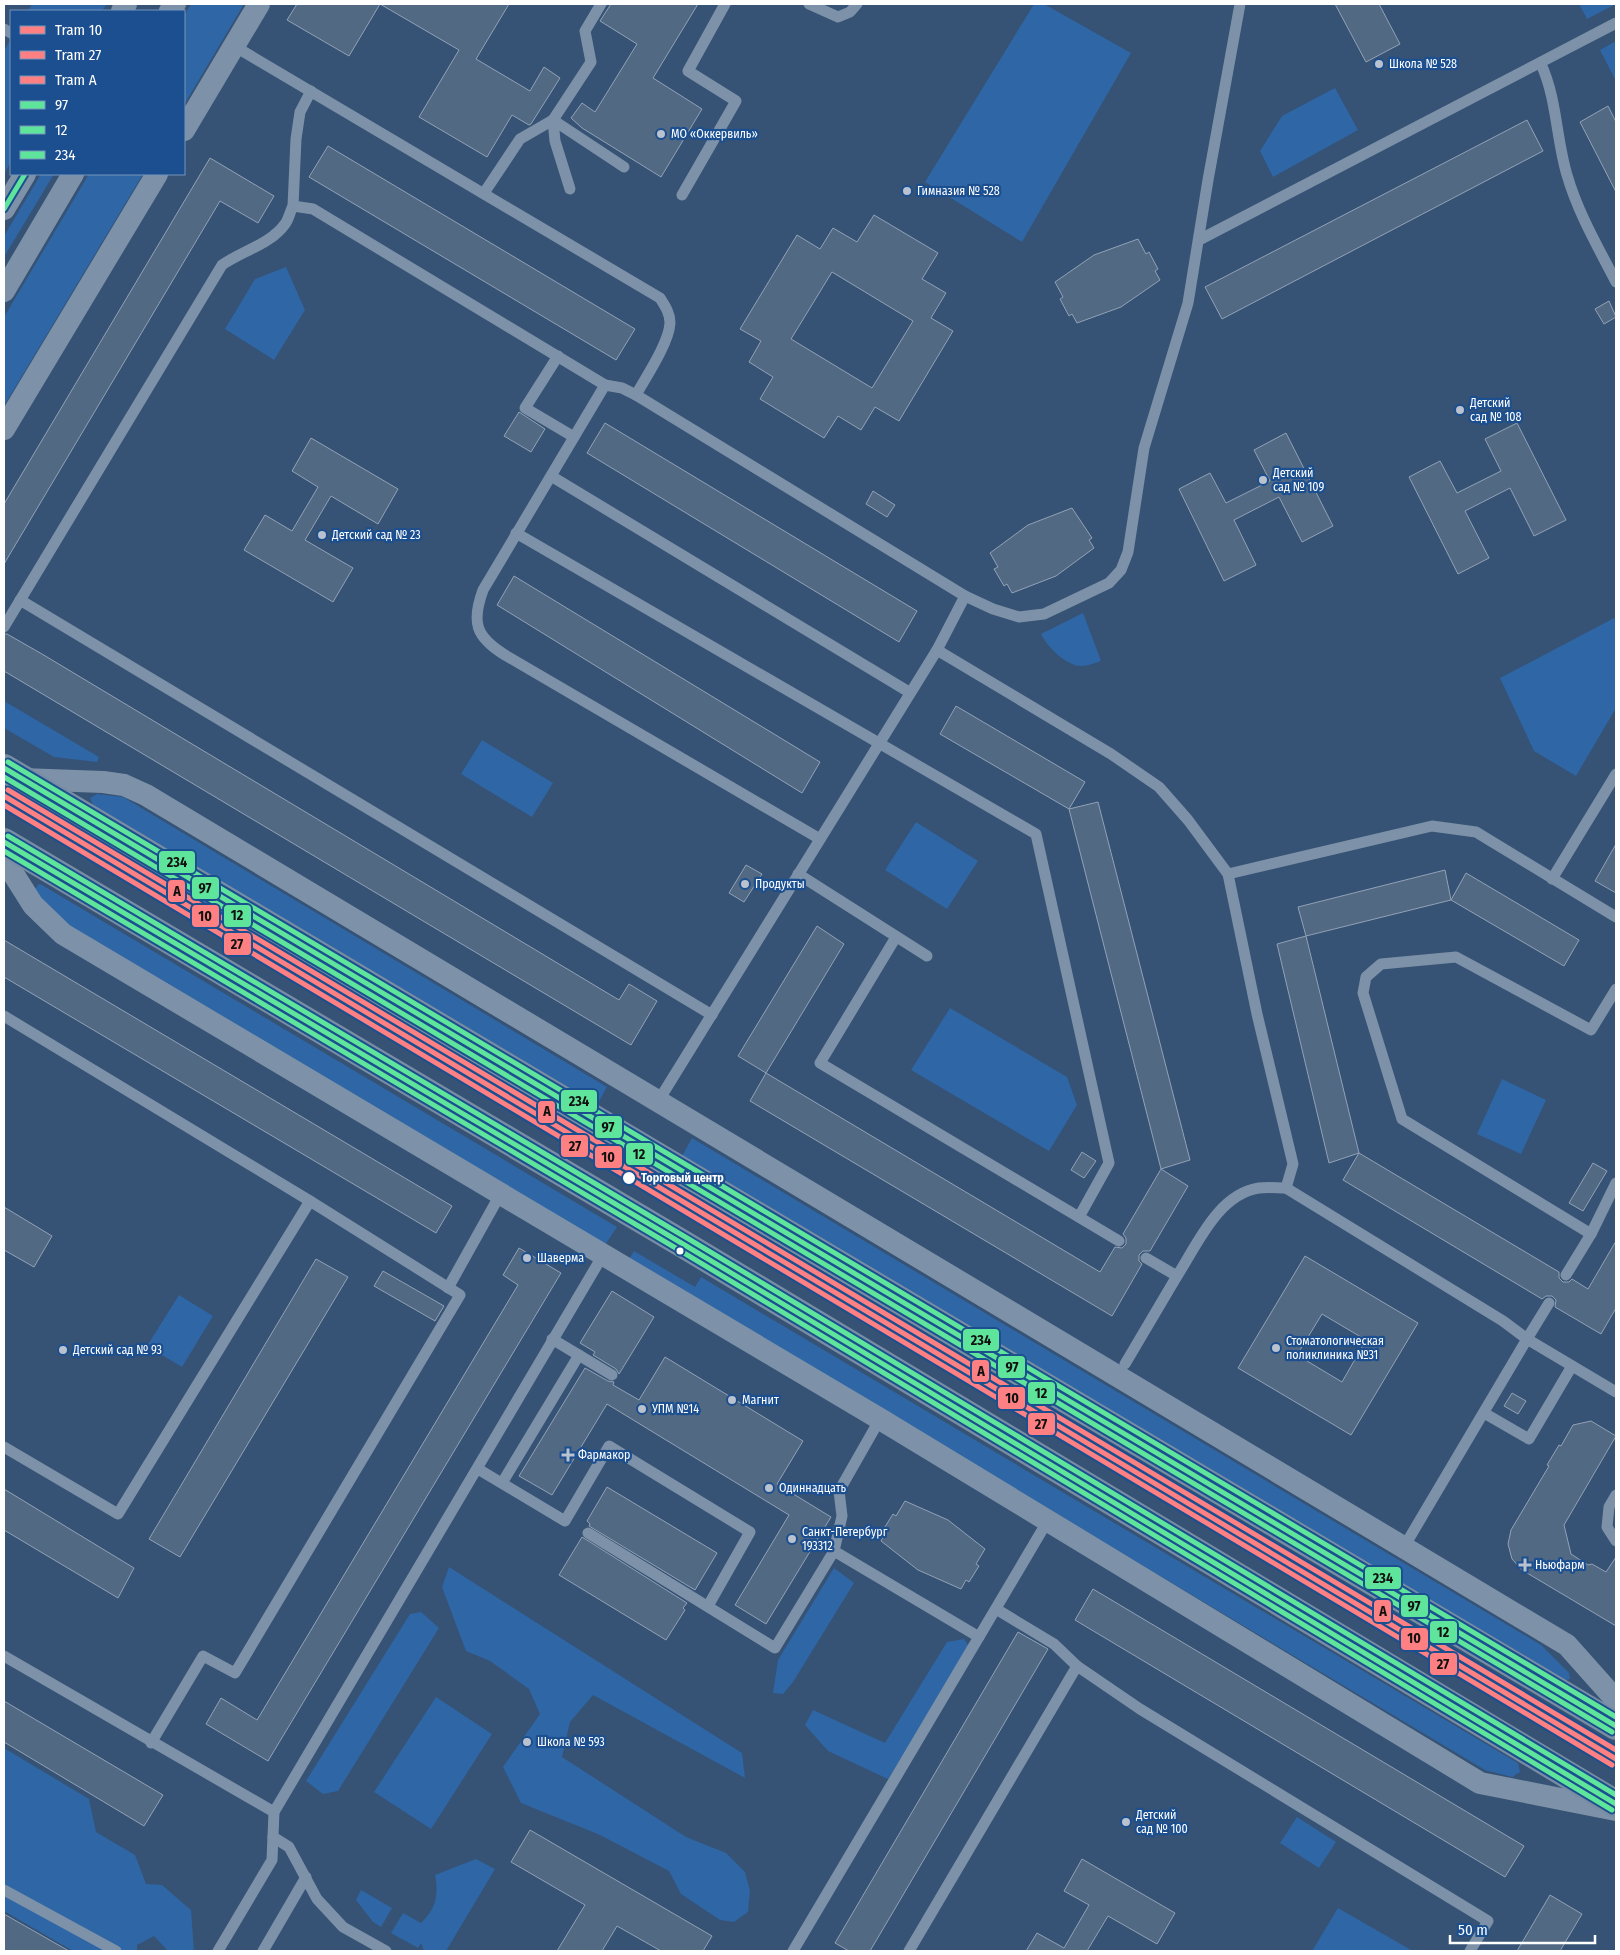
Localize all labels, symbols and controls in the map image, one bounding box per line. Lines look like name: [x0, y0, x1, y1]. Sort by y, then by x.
legend: [10, 10, 185, 175]
text: Tram 10: [55, 21, 102, 39]
text: Tram 27: [55, 46, 101, 64]
place label: Школа № 528: [1389, 57, 1457, 71]
marker: Школа № 528: [1373, 58, 1385, 70]
text: Tram А: [55, 71, 97, 89]
text: 97: [55, 96, 68, 114]
text: 12: [55, 121, 68, 139]
place label: МО «Оккервиль»: [671, 127, 758, 141]
marker: МО «Оккервиль»: [655, 128, 667, 140]
text: 234: [55, 146, 76, 164]
place label: Гимназия № 528: [917, 184, 1000, 198]
marker: Гимназия № 528: [901, 185, 913, 197]
place label: Детский сад № 108: [1469, 396, 1522, 424]
marker: Детский сад № 108: [1454, 404, 1466, 416]
place label: Детский сад № 109: [1272, 466, 1324, 494]
marker: Детский сад № 109: [1257, 474, 1269, 486]
place label: Детский сад № 23: [331, 528, 421, 542]
marker: Детский сад № 23: [316, 529, 328, 541]
line badge: 234: [158, 850, 196, 874]
text: 234: [166, 854, 187, 871]
line badge: 97: [191, 876, 220, 900]
place label: Продукты: [755, 877, 805, 891]
marker: Продукты: [739, 878, 751, 890]
line badge: А: [167, 879, 186, 903]
text: 97: [198, 880, 212, 897]
text: А: [172, 883, 181, 900]
line badge: 10: [191, 904, 220, 928]
line badge: 12: [223, 904, 252, 928]
text: 12: [231, 907, 244, 924]
text: 10: [198, 908, 212, 925]
line badge: 27: [223, 932, 252, 956]
text: 27: [230, 936, 243, 953]
line badge: 234: [560, 1089, 598, 1113]
text: 234: [568, 1093, 589, 1110]
line badge: А: [537, 1100, 556, 1124]
text: А: [542, 1103, 551, 1120]
line badge: 97: [594, 1115, 623, 1139]
text: 97: [601, 1119, 615, 1136]
line badge: 27: [560, 1134, 589, 1158]
text: 27: [568, 1138, 581, 1155]
line badge: 12: [625, 1142, 654, 1166]
line badge: 10: [594, 1145, 623, 1169]
text: 12: [633, 1146, 646, 1163]
text: 10: [601, 1149, 615, 1166]
marker: Торговый центр: [621, 1170, 637, 1186]
place label: Торговый центр: [641, 1171, 724, 1185]
unlabelled marker: [675, 1246, 685, 1256]
place label: Шаверма: [537, 1251, 584, 1265]
marker: Шаверма: [521, 1252, 533, 1264]
line badge: 234: [962, 1328, 1000, 1352]
text: 234: [970, 1332, 991, 1349]
place label: Стоматологическая поликлиника №31: [1286, 1334, 1384, 1362]
marker: Стоматологическая поликлиника №31: [1270, 1342, 1282, 1354]
place label: Детский сад № 93: [72, 1343, 162, 1357]
marker: Детский сад № 93: [57, 1344, 69, 1356]
line badge: 97: [997, 1355, 1026, 1379]
line badge: А: [971, 1359, 990, 1383]
text: 97: [1005, 1359, 1019, 1376]
text: А: [976, 1363, 985, 1380]
line badge: 12: [1027, 1381, 1056, 1405]
text: 12: [1035, 1385, 1048, 1402]
line badge: 10: [997, 1386, 1026, 1410]
text: 10: [1005, 1390, 1019, 1407]
place label: Магнит: [742, 1393, 779, 1407]
marker: Магнит: [726, 1394, 738, 1406]
place label: УПМ №14: [651, 1402, 699, 1416]
marker: УПМ №14: [636, 1403, 648, 1415]
line badge: 27: [1027, 1412, 1056, 1436]
text: 27: [1034, 1416, 1047, 1433]
place label: Фармакор: [578, 1448, 630, 1462]
marker: Фармакор: [562, 1449, 574, 1461]
place label: Одиннадцать: [779, 1481, 847, 1495]
marker: Одиннадцать: [763, 1482, 775, 1494]
place label: Санкт-Петербург 193312: [802, 1525, 888, 1553]
marker: Санкт-Петербург 193312: [786, 1533, 798, 1545]
place label: Ньюфарм: [1535, 1558, 1585, 1572]
marker: Ньюфарм: [1519, 1559, 1531, 1571]
line badge: 234: [1364, 1566, 1402, 1590]
text: 234: [1372, 1570, 1393, 1587]
line badge: 97: [1400, 1594, 1429, 1618]
text: 97: [1407, 1598, 1421, 1615]
line badge: А: [1373, 1599, 1392, 1623]
text: А: [1378, 1603, 1387, 1620]
line badge: 12: [1429, 1620, 1458, 1644]
text: 12: [1437, 1624, 1450, 1641]
line badge: 10: [1400, 1627, 1429, 1651]
text: 10: [1407, 1630, 1421, 1647]
line badge: 27: [1429, 1652, 1458, 1676]
text: 27: [1436, 1656, 1449, 1673]
place label: Школа № 593: [537, 1735, 605, 1749]
marker: Школа № 593: [521, 1736, 533, 1748]
place label: Детский сад № 100: [1135, 1808, 1188, 1836]
marker: Детский сад № 100: [1120, 1816, 1132, 1828]
scale bar: [1450, 1912, 1595, 1944]
text: 50 m: [1458, 1921, 1488, 1939]

